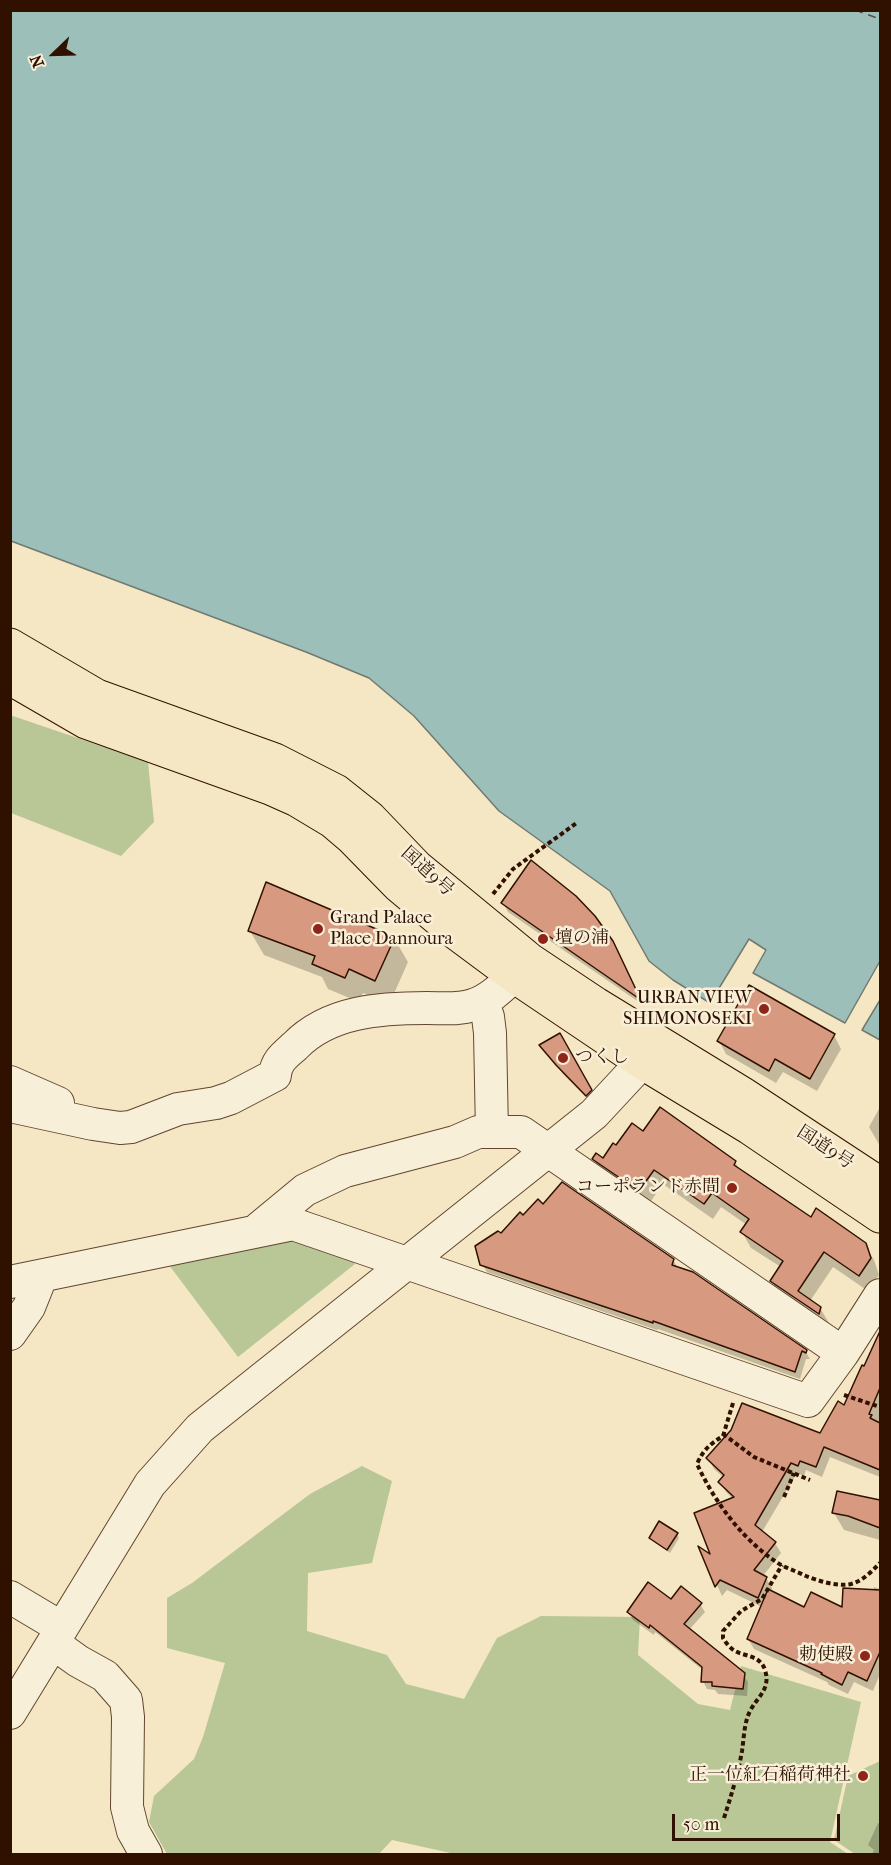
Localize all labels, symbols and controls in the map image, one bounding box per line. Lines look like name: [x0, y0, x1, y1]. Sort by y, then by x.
north arrow: [24, 24, 84, 84]
text: N: [26, 52, 48, 71]
street label: 国道9号: [396, 843, 458, 901]
place label: Grand Palace Place Dannoura: [330, 908, 453, 950]
marker: Grand Palace Place Dannoura: [311, 922, 325, 936]
place label: 壇の浦: [555, 928, 609, 950]
marker: 壇の浦: [536, 932, 550, 946]
place label: URBAN VIEW SHIMONOSEKI: [623, 988, 752, 1030]
marker: URBAN VIEW SHIMONOSEKI: [757, 1002, 771, 1016]
place label: つくし: [575, 1047, 629, 1069]
marker: つくし: [556, 1051, 570, 1065]
street label: 国道9号: [793, 1122, 857, 1174]
place label: コーポランド赤間: [576, 1177, 720, 1199]
marker: コーポランド赤間: [725, 1181, 739, 1195]
place label: 勅使殿: [799, 1645, 853, 1667]
marker: 勅使殿: [858, 1649, 872, 1663]
place label: 正一位紅石稲荷神社: [689, 1765, 851, 1787]
marker: 正一位紅石稲荷神社: [856, 1769, 870, 1783]
scale bar: [675, 1802, 843, 1840]
text: 50 m: [683, 1814, 719, 1835]

